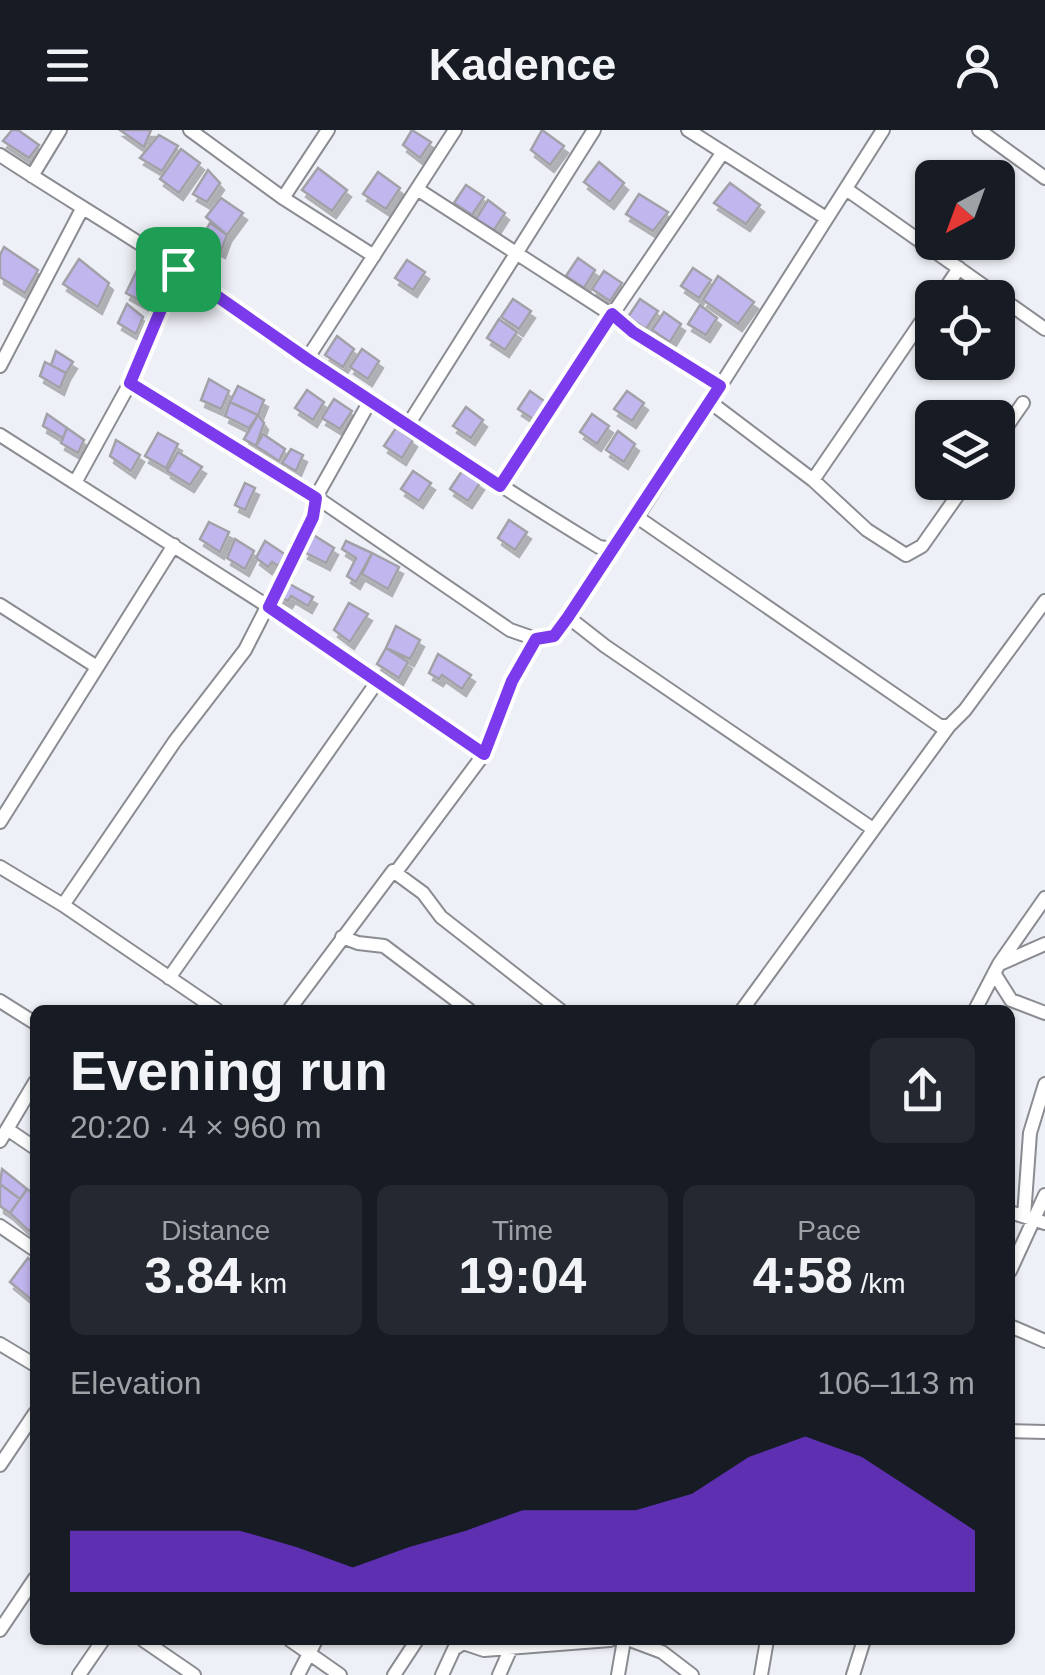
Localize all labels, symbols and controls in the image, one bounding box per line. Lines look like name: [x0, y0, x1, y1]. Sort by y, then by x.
icon: menu: [40, 38, 95, 93]
icon: person: [950, 38, 1005, 93]
text: Kadence: [429, 39, 616, 90]
north arrow: [915, 160, 1015, 260]
map controls: [915, 160, 1015, 500]
pin: [136, 227, 221, 312]
icon: arrive: [151, 242, 206, 297]
button: locate: [915, 280, 1015, 380]
button: layers: [915, 400, 1015, 500]
button: share: [870, 1038, 975, 1143]
text: Evening run: [70, 1040, 388, 1102]
text: 20:20 · 4 × 960 m: [70, 1109, 322, 1145]
text: Distance: [161, 1215, 270, 1246]
text: Time: [492, 1215, 553, 1246]
text: Pace: [797, 1215, 861, 1246]
text: 3.84: [145, 1248, 242, 1304]
text: 19:04: [459, 1248, 586, 1304]
text: 4:58: [753, 1248, 853, 1304]
text: km: [242, 1268, 287, 1299]
text: /km: [853, 1268, 906, 1299]
text: Elevation: [70, 1365, 202, 1401]
text: 106–113 m: [817, 1365, 975, 1401]

